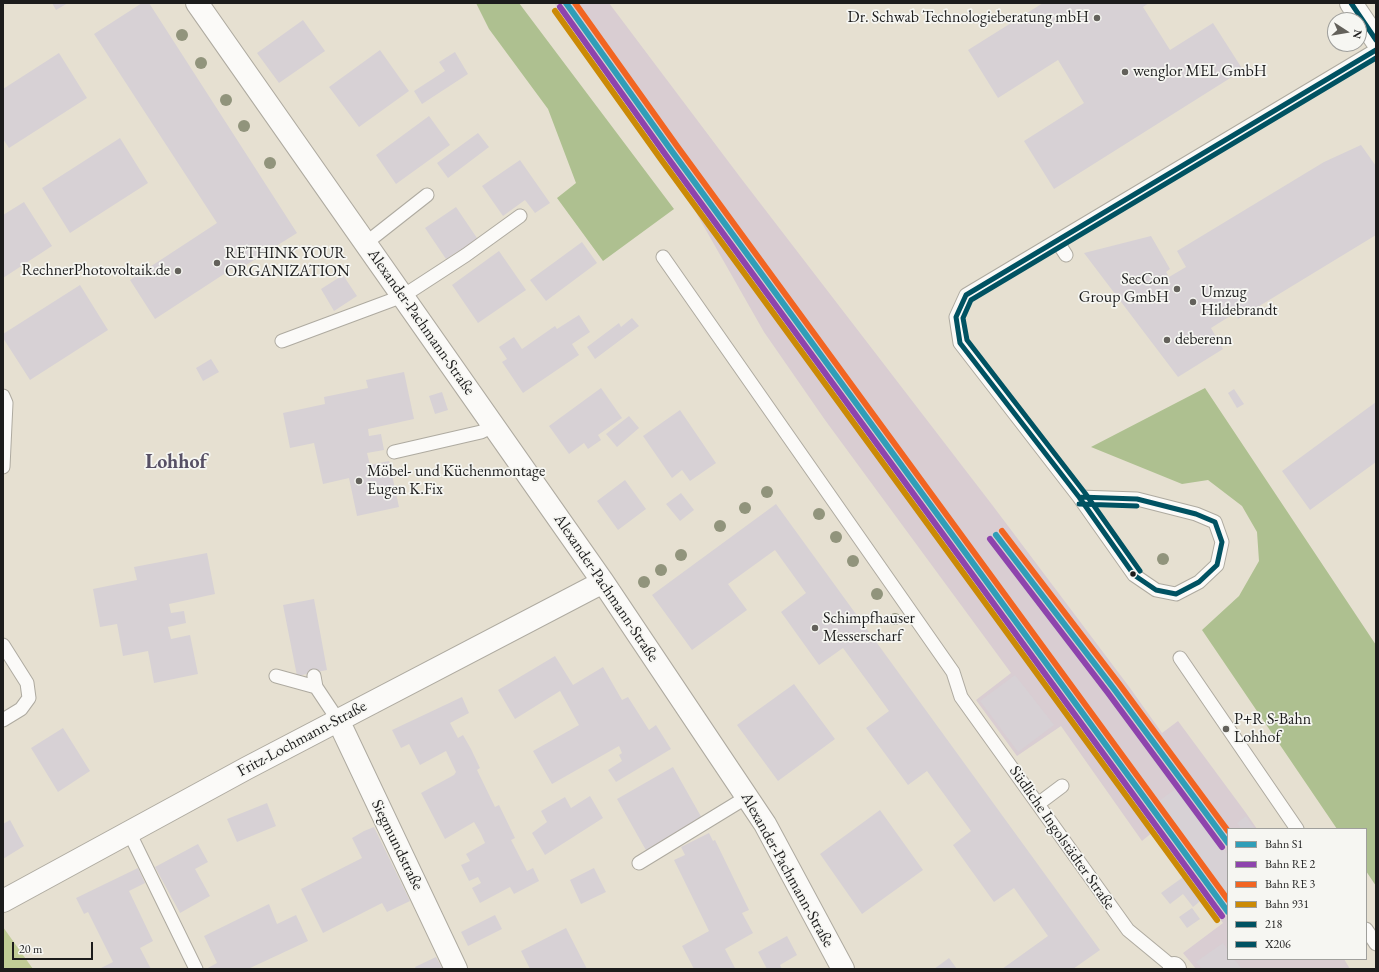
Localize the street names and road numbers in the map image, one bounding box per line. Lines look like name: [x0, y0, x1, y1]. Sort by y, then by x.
street label: Alexander-Pachmann-Straße: [363, 245, 479, 399]
street label: Alexander-Pachmann-Straße: [549, 510, 663, 666]
street label: Fritz-Lochmann-Straße: [234, 697, 370, 781]
street label: Südliche Ingolstädter Straße: [1005, 762, 1119, 914]
street label: Alexander-Pachmann-Straße: [736, 789, 838, 951]
street label: Siegmundstraße: [367, 797, 427, 893]

